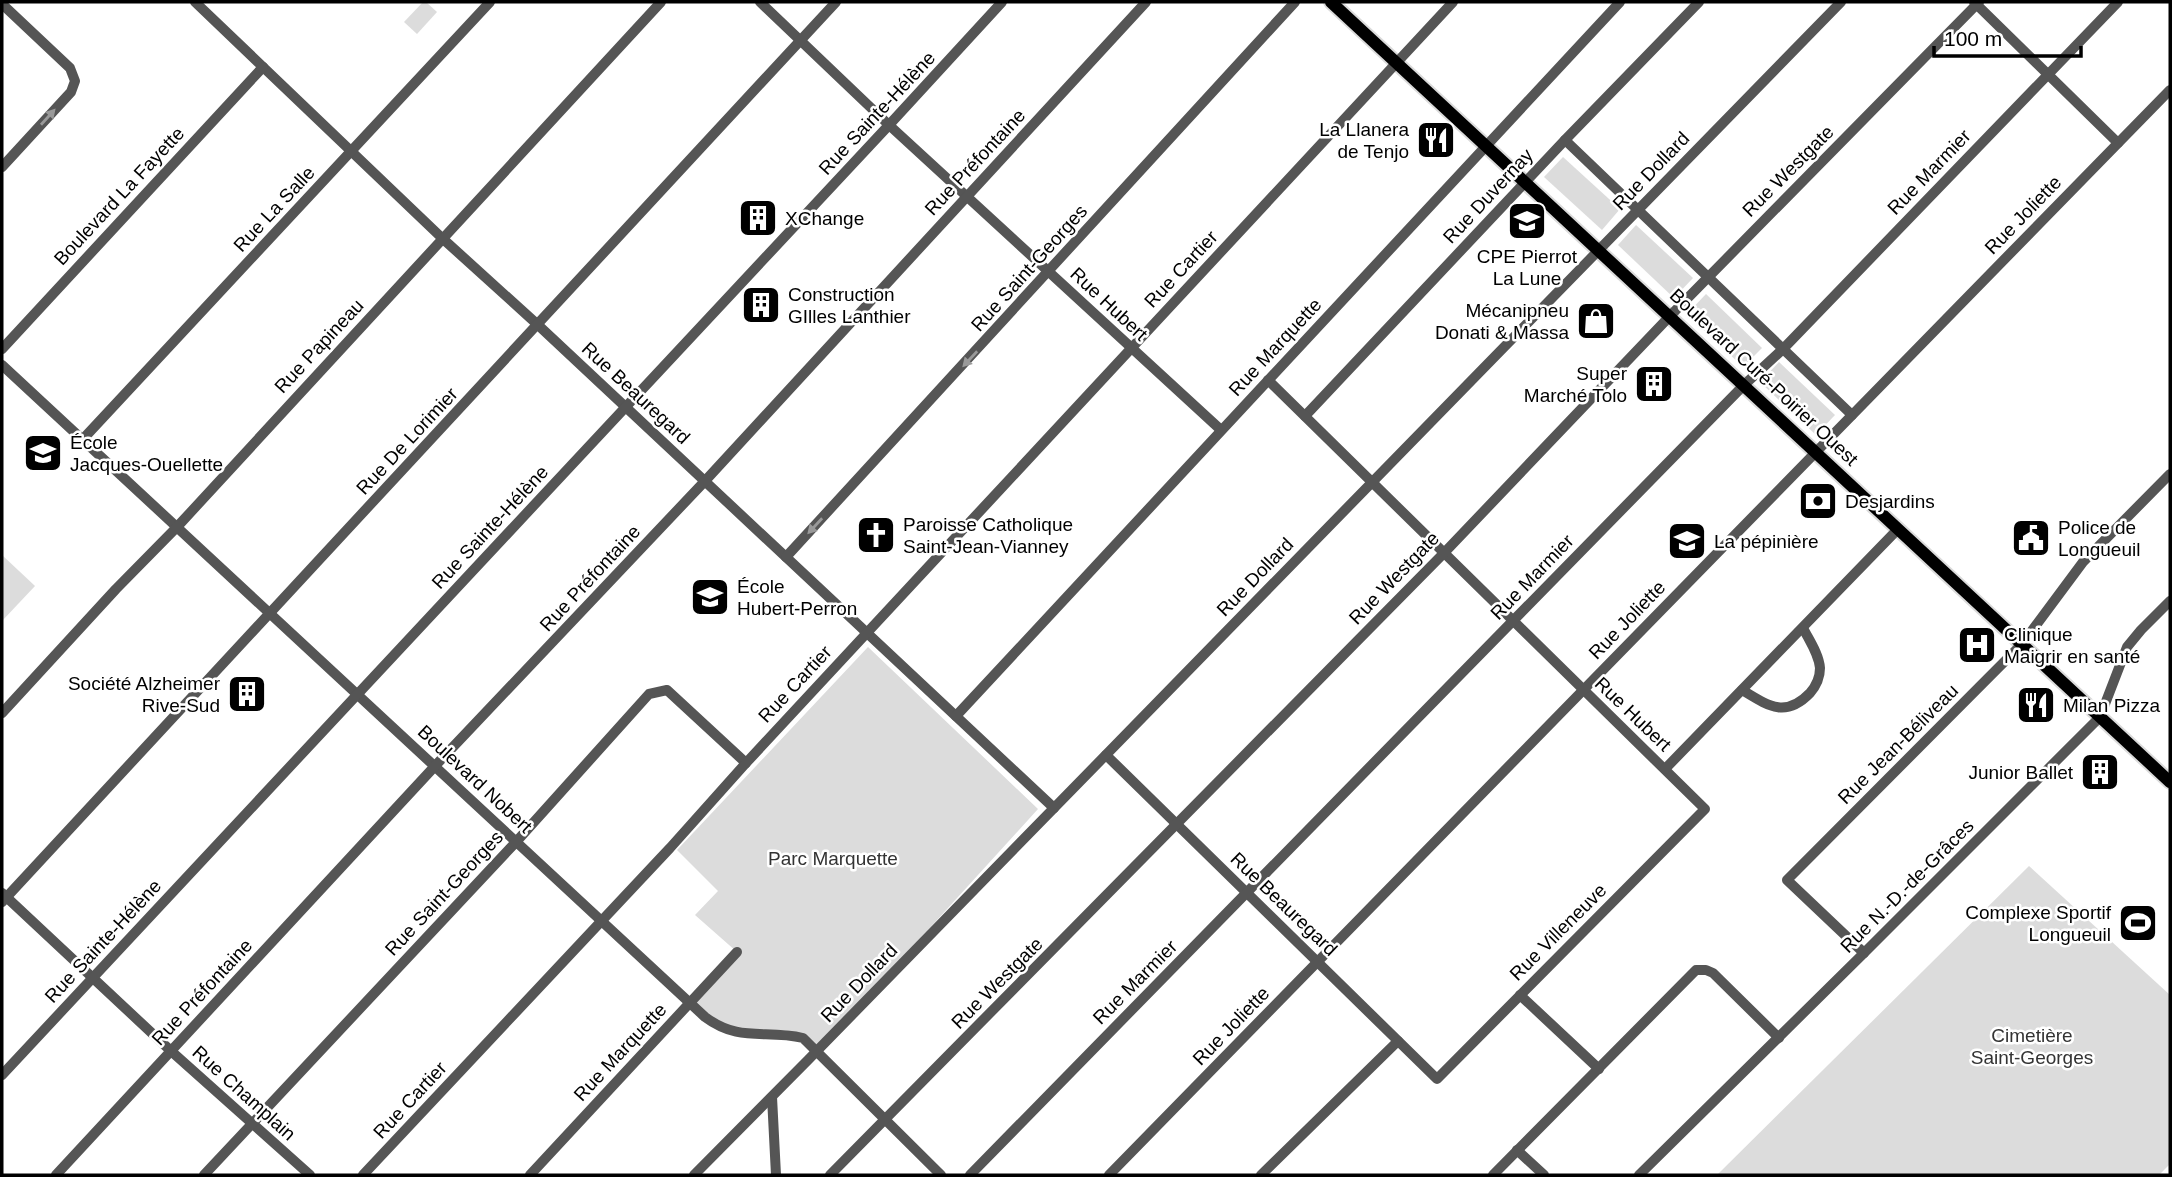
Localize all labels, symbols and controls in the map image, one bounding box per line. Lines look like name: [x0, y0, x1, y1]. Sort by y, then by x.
scale bar: [1934, 14, 2081, 58]
text: 100 m: [1944, 27, 2002, 50]
street label: Rue Sainte-Hélène: [815, 47, 939, 179]
street label: Rue Préfontaine: [920, 105, 1030, 219]
one-way arrow: [40, 108, 56, 126]
place label: La Llanera de Tenjo: [1319, 119, 1409, 162]
restaurant icon: La Llanera de Tenjo: [1415, 119, 1457, 161]
street label: Rue Westgate: [1738, 121, 1838, 221]
street label: Boulevard La Fayette: [50, 123, 188, 269]
street label: Rue Marmier: [1883, 125, 1975, 219]
street label: Rue Dollard: [1609, 128, 1693, 214]
street label: Rue Duvernay: [1439, 144, 1537, 248]
street label: Rue La Salle: [229, 162, 319, 256]
street label: Rue Joliette: [1981, 172, 2065, 258]
building icon: XChange: [737, 197, 779, 239]
school or university icon: CPE Pierrot La Lune: [1506, 200, 1548, 242]
street label: Rue Saint-Georges: [967, 201, 1091, 335]
place label: XChange: [785, 208, 864, 229]
street label: Rue Cartier: [1140, 226, 1222, 312]
place label: CPE Pierrot La Lune: [1477, 246, 1578, 289]
street label: Rue Hubert: [1066, 263, 1152, 345]
building icon: Construction GIlles Lanthier: [740, 284, 782, 326]
place label: Construction GIlles Lanthier: [788, 284, 911, 327]
street label: Boulevard Curé-Poirier Ouest: [1666, 284, 1863, 470]
street label: Rue Marquette: [1224, 294, 1326, 400]
street label: Rue Papineau: [270, 295, 368, 397]
place label: Mécanipneu Donati & Massa: [1435, 300, 1569, 343]
shop icon: Mécanipneu Donati & Massa: [1575, 300, 1617, 342]
street label: Rue Beauregard: [578, 338, 694, 448]
one-way arrow: [962, 350, 978, 367]
place label: Super Marché Tolo: [1524, 363, 1628, 406]
building icon: Super Marché Tolo: [1633, 363, 1675, 405]
street label: Rue De Lorimier: [352, 383, 462, 499]
school or university icon: École Jacques-Ouellette: [22, 432, 64, 474]
place label: École Jacques-Ouellette: [70, 432, 223, 475]
street label: Rue Sainte-Hélène: [428, 461, 552, 593]
bank icon: Desjardins: [1797, 480, 1839, 522]
place label: Desjardins: [1845, 491, 1935, 512]
church icon: Paroisse Catholique Saint-Jean-Vianney: [855, 514, 897, 556]
place label: Paroisse Catholique Saint-Jean-Vianney: [903, 514, 1073, 557]
one-way arrow: [808, 517, 824, 534]
public building icon: Police de Longueuil: [2010, 517, 2052, 559]
place label: Police de Longueuil: [2058, 517, 2140, 560]
school or university icon: La pépinière: [1666, 520, 1708, 562]
street label: Rue Préfontaine: [535, 521, 645, 635]
street label: Rue Westgate: [1345, 528, 1443, 628]
street label: Rue Marmier: [1486, 530, 1578, 624]
place label: La pépinière: [1714, 531, 1819, 552]
street label: Rue Dollard: [1213, 534, 1297, 620]
school or university icon: École Hubert-Perron: [689, 576, 731, 618]
place label: École Hubert-Perron: [737, 576, 857, 619]
street label: Rue Joliette: [1585, 577, 1669, 663]
hospital icon: Clinique Maigrir en santé: [1956, 624, 1998, 666]
place label: Clinique Maigrir en santé: [2004, 624, 2140, 667]
street label: Rue Cartier: [754, 641, 836, 727]
place label: Société Alzheimer Rive-Sud: [68, 673, 221, 716]
building icon: Société Alzheimer Rive-Sud: [226, 673, 268, 715]
street label: Rue Hubert: [1591, 673, 1676, 756]
street label: Rue Jean-Béliveau: [1834, 680, 1962, 808]
restaurant icon: Milan Pizza: [2015, 684, 2057, 726]
place label: Milan Pizza: [2063, 695, 2161, 716]
street label: Boulevard Nobert: [414, 721, 537, 838]
building icon: Junior Ballet: [2079, 751, 2121, 793]
place label: Junior Ballet: [1968, 762, 2074, 783]
street label: Rue N.-D.-de-Grâces: [1836, 815, 1978, 957]
street label: Rue Saint-Georges: [381, 826, 507, 960]
park label: Parc Marquette: [768, 848, 898, 869]
street label: Rue Beauregard: [1227, 848, 1341, 960]
street label: Rue Sainte-Hélène: [41, 875, 165, 1007]
street label: Rue Villeneuve: [1506, 880, 1610, 984]
place label: Complexe Sportif Longueuil: [1965, 902, 2112, 945]
sports icon: Complexe Sportif Longueuil: [2117, 902, 2159, 944]
street label: Rue Westgate: [947, 933, 1047, 1033]
street label: Rue Préfontaine: [147, 935, 257, 1049]
street label: Rue Marmier: [1089, 935, 1182, 1028]
street label: Rue Dollard: [817, 940, 901, 1026]
street label: Rue Joliette: [1189, 983, 1273, 1069]
street label: Rue Marquette: [569, 999, 671, 1105]
park label: Cimetière Saint-Georges: [1971, 1025, 2093, 1068]
street label: Rue Champlain: [188, 1041, 300, 1145]
street label: Rue Cartier: [369, 1057, 451, 1143]

